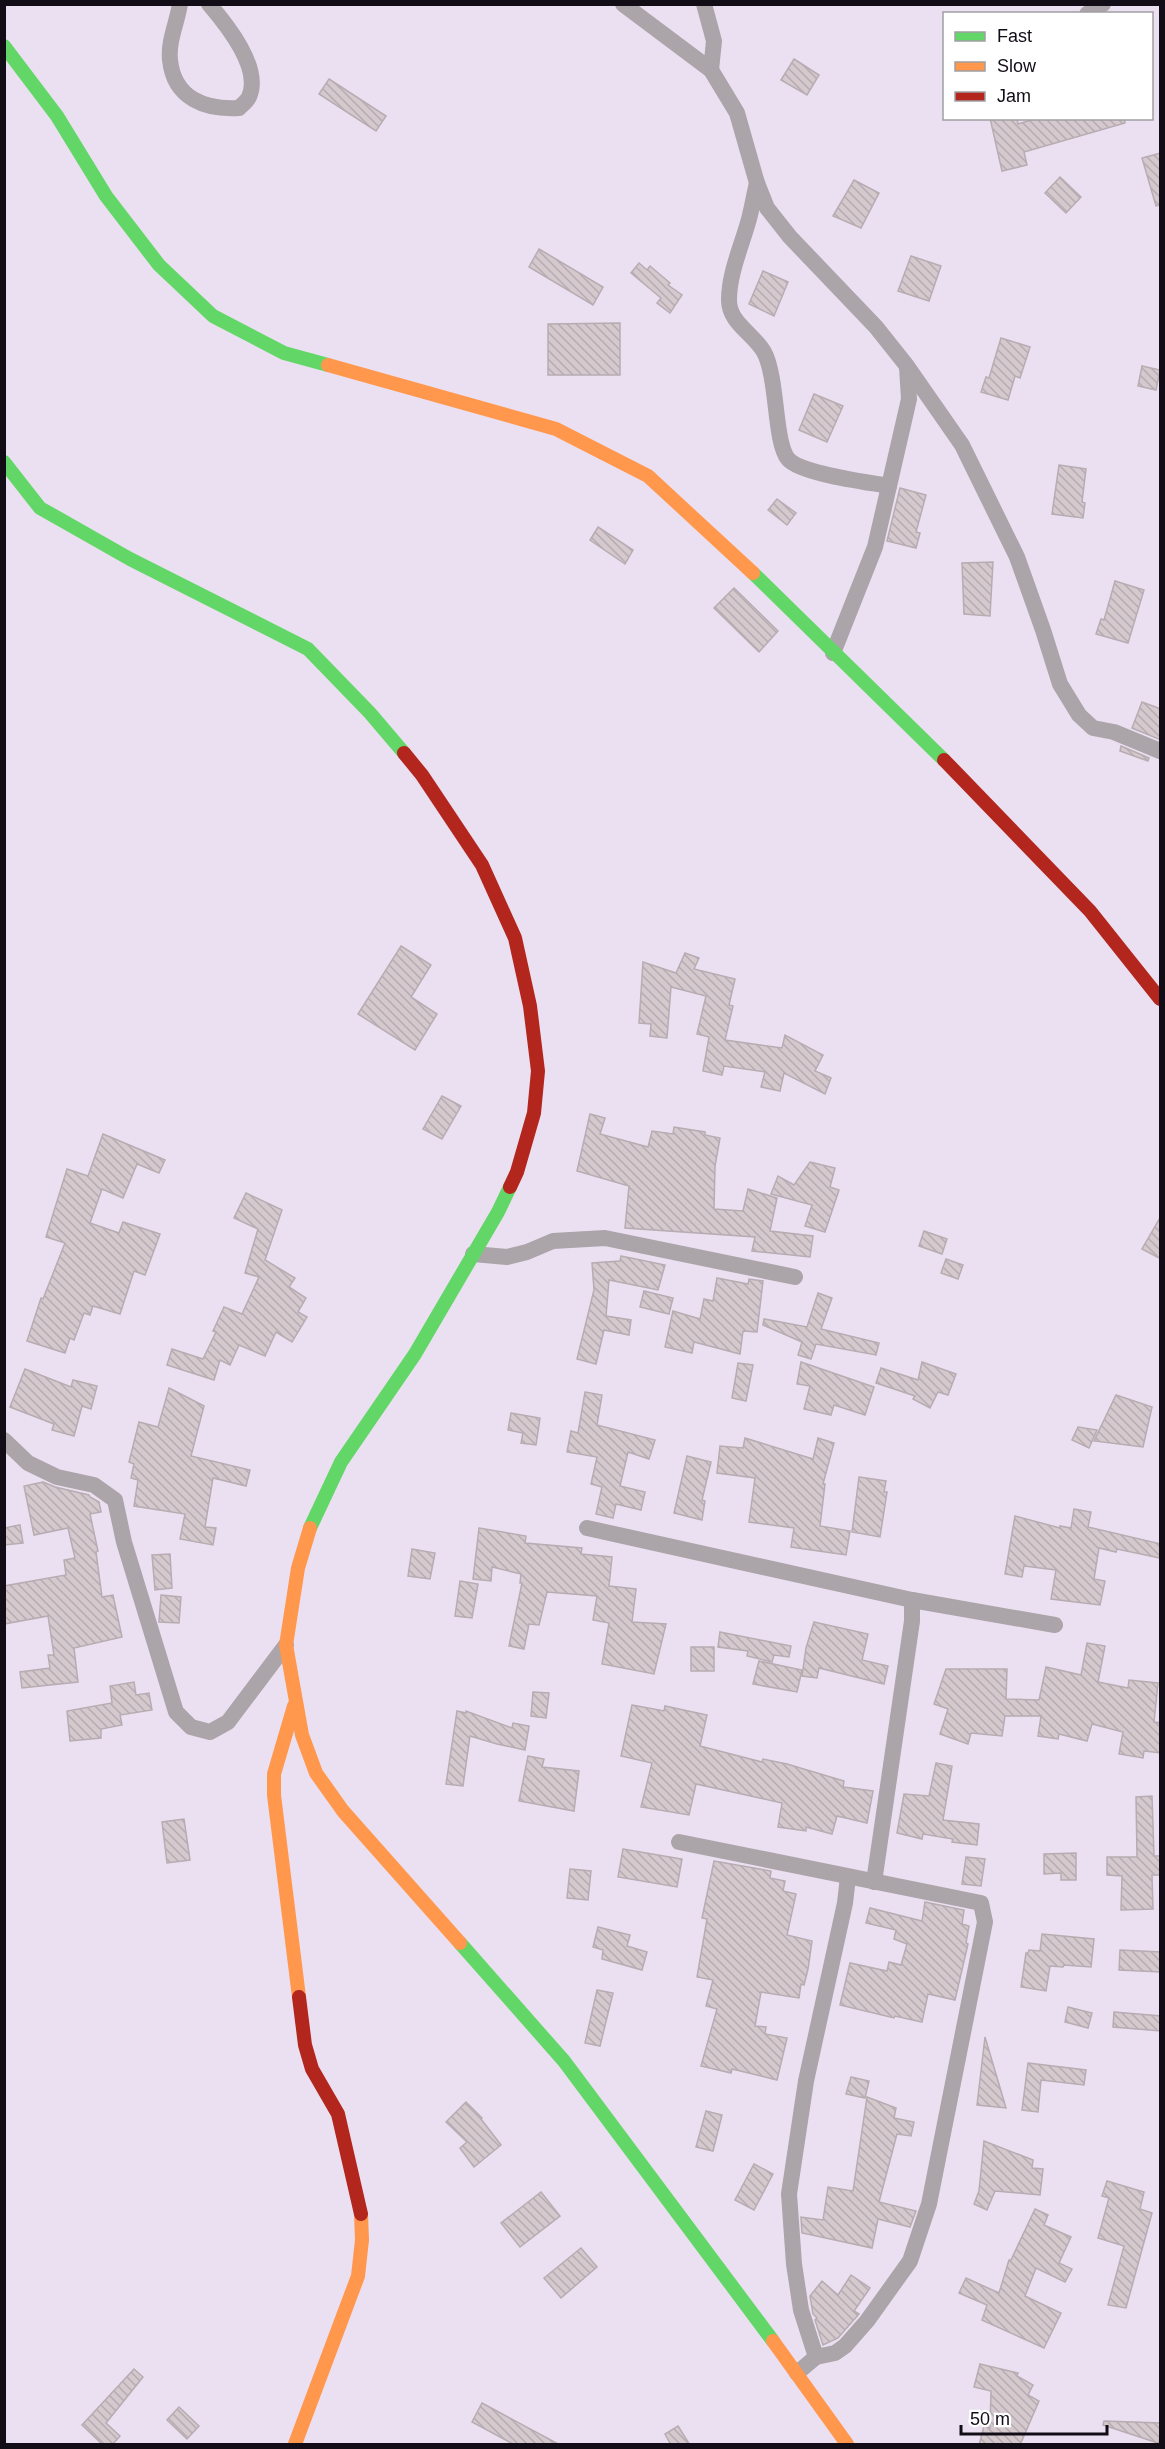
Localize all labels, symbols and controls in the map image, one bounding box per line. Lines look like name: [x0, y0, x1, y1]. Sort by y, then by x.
legend: [943, 12, 1153, 120]
text: Fast: [997, 26, 1032, 46]
text: Slow: [997, 56, 1037, 76]
text: Jam: [997, 86, 1031, 106]
scale bar: [961, 2398, 1106, 2436]
text: 50 m: [970, 2409, 1010, 2429]

